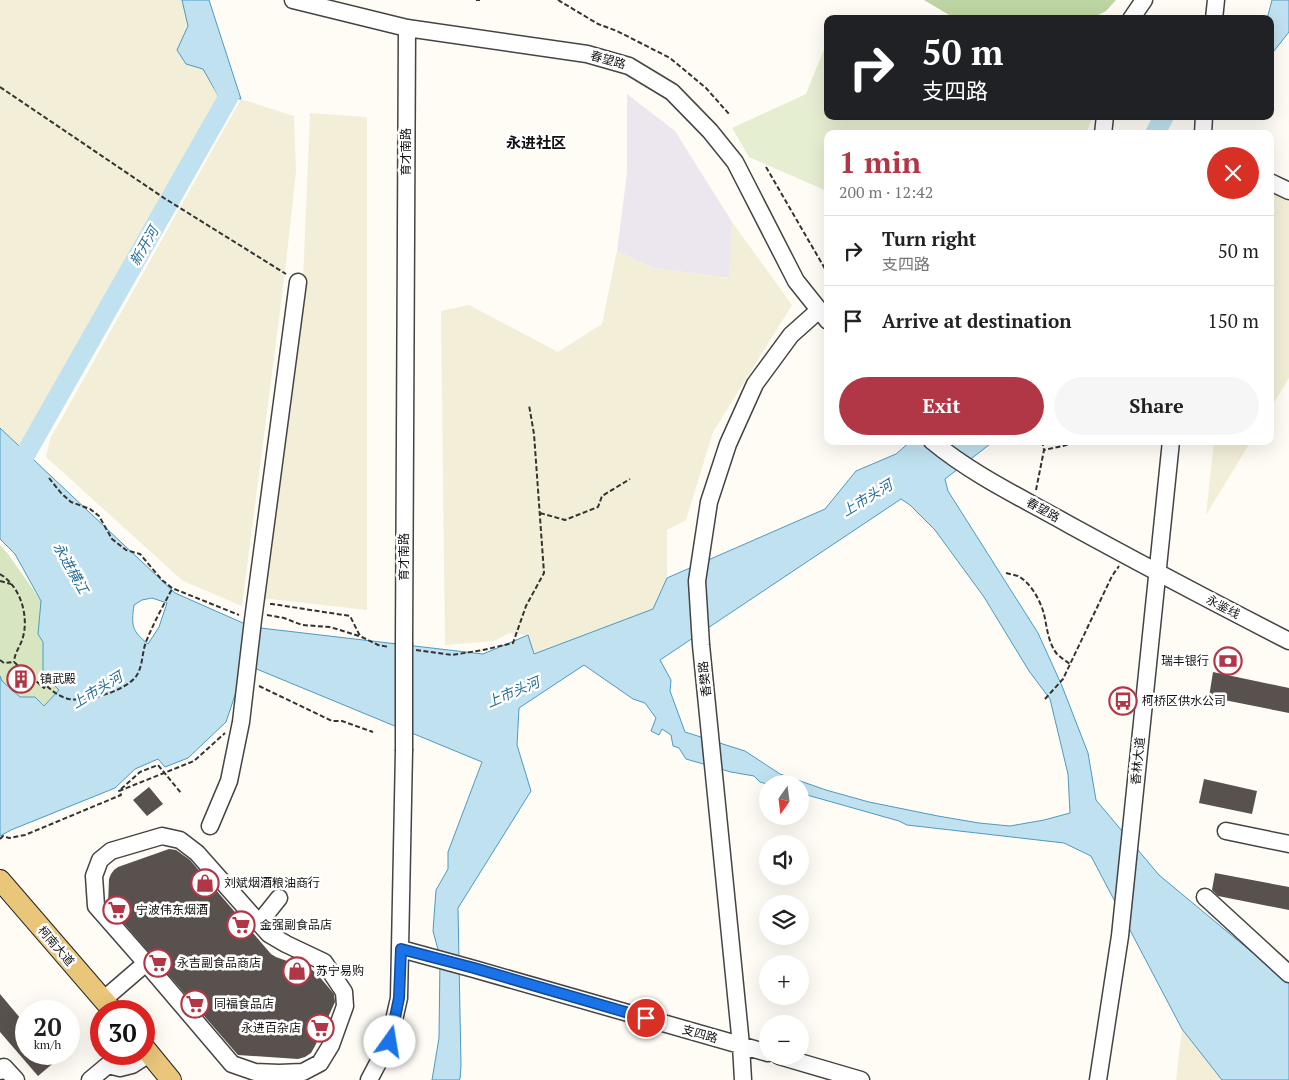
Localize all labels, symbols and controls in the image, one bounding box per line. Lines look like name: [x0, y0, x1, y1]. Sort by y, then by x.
text: 50 m: [922, 29, 1003, 75]
icon: right: [839, 35, 904, 100]
street label: 春望路: [589, 47, 628, 72]
text: 支四路: [922, 76, 988, 105]
street label: 育才南路: [398, 128, 413, 176]
district label: 永进社区: [506, 132, 566, 152]
text: 1 min: [839, 142, 921, 182]
button: close: [1207, 147, 1259, 199]
text: 200 m · 12:42: [839, 181, 933, 203]
water label: 新开河: [125, 220, 164, 269]
text: Turn right: [882, 226, 976, 251]
icon: right: [839, 237, 867, 265]
text: 50 m: [1218, 238, 1259, 263]
text: 支四路: [882, 253, 930, 275]
icon: arrive: [839, 307, 867, 335]
text: Arrive at destination: [882, 308, 1071, 333]
text: 150 m: [1208, 308, 1259, 333]
button: Exit: [839, 377, 1044, 435]
button: Share: [1054, 377, 1259, 435]
water label: 上市头河: [838, 473, 898, 520]
street label: 春望路: [1024, 494, 1063, 525]
street label: 育才南路: [396, 533, 411, 581]
water label: 永进横江: [50, 539, 94, 599]
street label: 永鉴线: [1204, 591, 1243, 622]
bank icon: 瑞丰银行: [1213, 646, 1243, 676]
place label: 瑞丰银行: [1161, 653, 1209, 668]
street label: 香樊路: [695, 660, 714, 698]
building icon: 镇武殿: [6, 664, 36, 694]
water label: 上市头河: [68, 665, 128, 712]
place label: 镇武殿: [40, 671, 76, 686]
water label: 上市头河: [483, 671, 545, 711]
bus stop icon: 柯桥区供水公司: [1108, 686, 1138, 716]
place label: 柯桥区供水公司: [1142, 693, 1226, 708]
street label: 香林大道: [1128, 736, 1147, 786]
north arrow: [759, 775, 809, 825]
map controls: [759, 775, 809, 1065]
button: sound: [759, 835, 809, 885]
shop icon: 刘斌烟酒粮油商行: [190, 868, 220, 898]
place label: 刘斌烟酒粮油商行: [224, 875, 320, 890]
supermarket icon: 宁波伟东烟酒: [102, 895, 132, 925]
button: layers: [759, 895, 809, 945]
place label: 宁波伟东烟酒: [136, 902, 208, 917]
supermarket icon: 金强副食品店: [226, 910, 256, 940]
place label: 金强副食品店: [260, 917, 332, 932]
street label: 柯南大道: [35, 923, 78, 969]
supermarket icon: 永吉副食品商店: [143, 948, 173, 978]
place label: 永吉副食品商店: [177, 955, 261, 970]
button: +: [759, 955, 809, 1005]
shop icon: 苏宁易购: [282, 956, 312, 986]
place label: 苏宁易购: [316, 963, 364, 978]
supermarket icon: 同福食品店: [180, 989, 210, 1019]
place label: 同福食品店: [214, 996, 274, 1011]
pin: [625, 997, 667, 1039]
speed limit sign: 30: [90, 1000, 155, 1065]
icon: arrive: [632, 1004, 660, 1032]
text: 20: [33, 1010, 62, 1043]
supermarket icon: 永进百杂店: [305, 1013, 335, 1043]
position arrow: [363, 1015, 415, 1067]
button: −: [759, 1015, 809, 1065]
place label: 永进百杂店: [241, 1020, 301, 1035]
street label: 支四路: [681, 1021, 720, 1046]
text: km/h: [34, 1037, 61, 1052]

